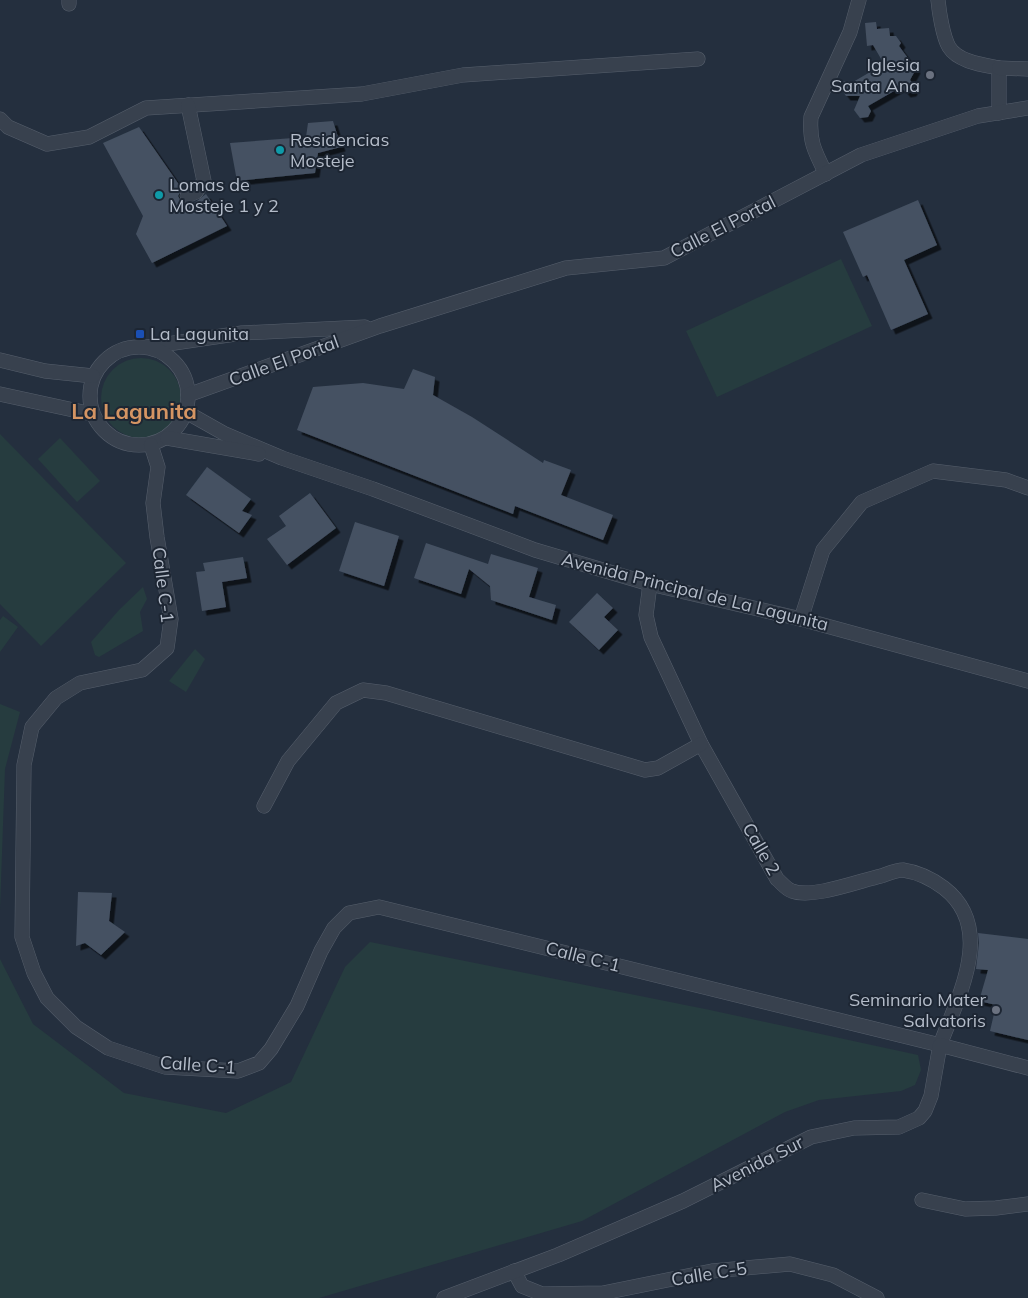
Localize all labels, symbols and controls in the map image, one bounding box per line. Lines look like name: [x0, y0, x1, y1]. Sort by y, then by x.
place label: Iglesia Santa Ana: [831, 53, 920, 97]
marker: Iglesia Santa Ana: [924, 69, 936, 81]
place label: Residencias Mosteje: [290, 128, 389, 172]
marker: Residencias Mosteje: [274, 144, 286, 156]
place label: Lomas de Mosteje 1 y 2: [169, 173, 279, 217]
marker: Lomas de Mosteje 1 y 2: [153, 189, 165, 201]
street label: Calle El Portal: [666, 190, 779, 263]
place label: La Lagunita: [150, 322, 249, 345]
marker: La Lagunita: [134, 328, 146, 340]
street label: Calle El Portal: [226, 330, 342, 391]
district label: La Lagunita: [71, 397, 197, 425]
street label: Calle C-1: [147, 546, 180, 624]
street label: Avenida Principal de La Lagunita: [559, 547, 831, 636]
street label: Calle 2: [737, 818, 786, 879]
street label: Calle C-1: [543, 936, 623, 977]
place label: Seminario Mater Salvatoris: [849, 988, 986, 1032]
marker: Seminario Mater Salvatoris: [990, 1004, 1002, 1016]
street label: Calle C-1: [159, 1050, 237, 1079]
street label: Avenida Sur: [706, 1130, 808, 1197]
street label: Calle C-5: [669, 1256, 749, 1291]

